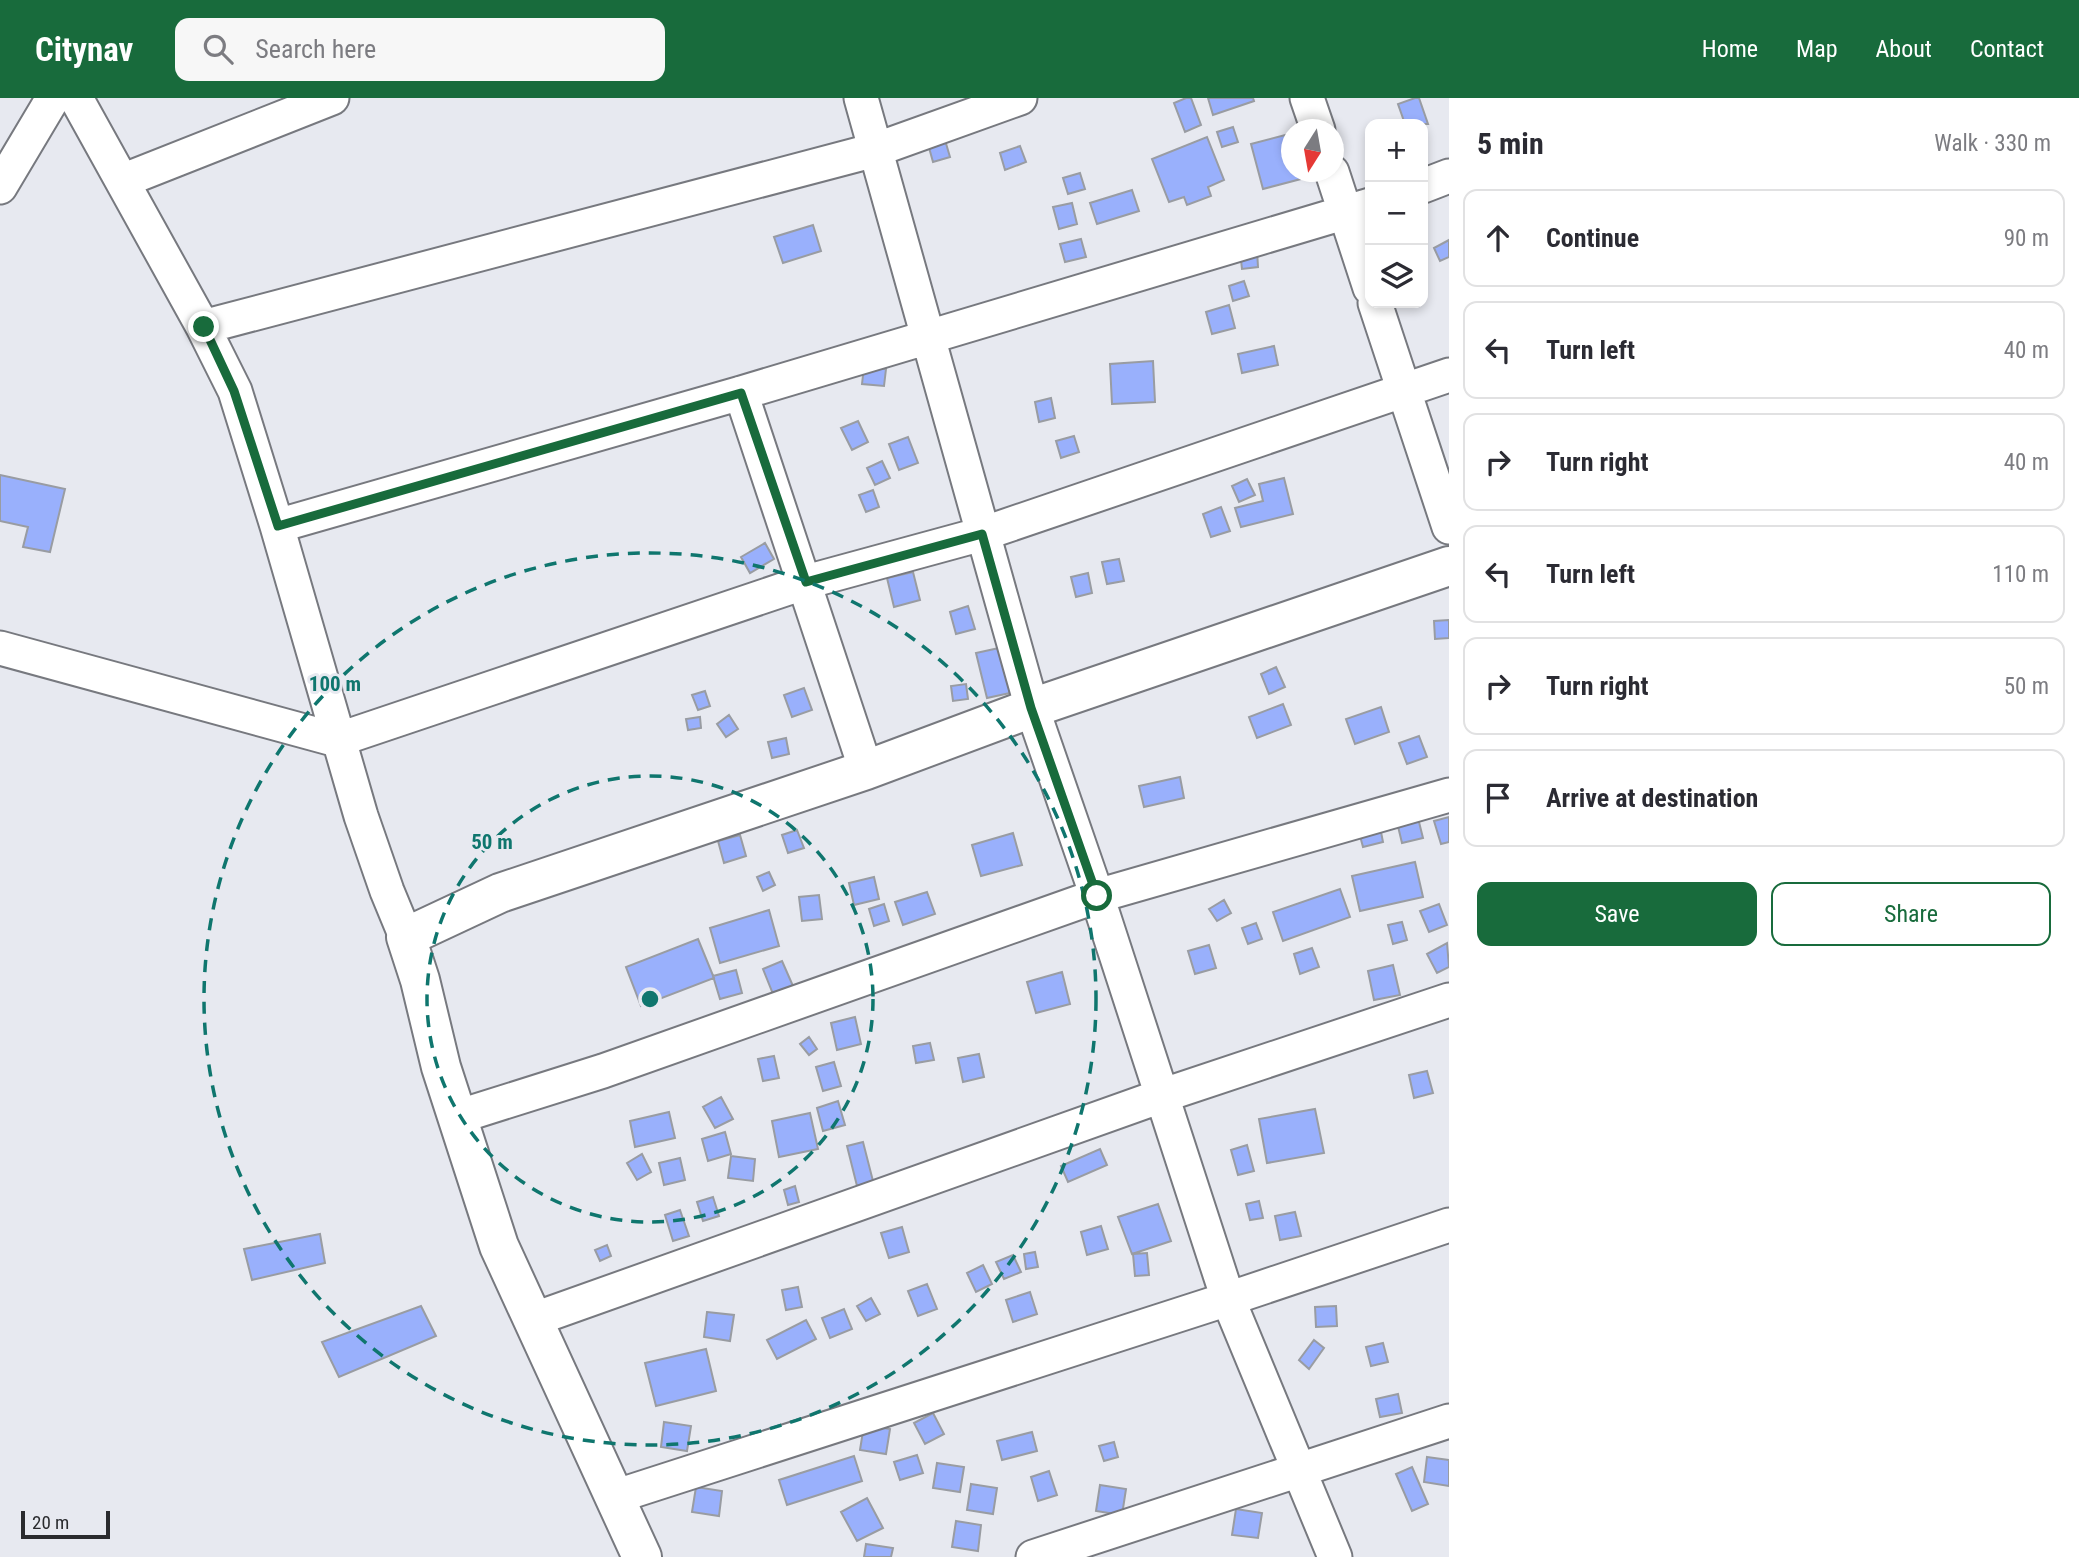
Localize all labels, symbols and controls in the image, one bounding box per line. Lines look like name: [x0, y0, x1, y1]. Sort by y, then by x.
search box: [175, 18, 665, 81]
text: Citynav: [35, 30, 133, 69]
icon: search: [199, 30, 237, 68]
text: Search here: [255, 34, 376, 64]
text: Home: [1702, 35, 1758, 63]
text: Map: [1796, 35, 1838, 63]
text: About: [1876, 35, 1932, 63]
text: Contact: [1970, 35, 2044, 63]
north arrow: [1281, 119, 1344, 182]
map controls: [1365, 119, 1428, 308]
button: +: [1365, 119, 1428, 182]
text: 5 min: [1477, 126, 1544, 161]
text: Walk · 330 m: [1934, 130, 2051, 157]
button: −: [1365, 182, 1428, 245]
icon: ahead: [1479, 219, 1517, 257]
text: Continue: [1546, 223, 1639, 253]
text: 90 m: [2004, 225, 2049, 252]
button: layers: [1365, 245, 1428, 308]
route end: [188, 311, 219, 342]
icon: left: [1479, 331, 1517, 369]
text: Turn left: [1546, 335, 1635, 365]
text: 40 m: [2004, 337, 2049, 364]
icon: right: [1479, 443, 1517, 481]
text: Turn right: [1546, 447, 1648, 477]
text: 40 m: [2004, 449, 2049, 476]
icon: left: [1479, 555, 1517, 593]
text: Turn left: [1546, 559, 1635, 589]
text: 110 m: [1992, 561, 2049, 588]
icon: right: [1479, 667, 1517, 705]
text: Turn right: [1546, 671, 1648, 701]
text: 100 m: [309, 672, 361, 696]
text: 50 m: [2004, 673, 2049, 700]
icon: arrive: [1479, 779, 1517, 817]
text: Arrive at destination: [1546, 783, 1758, 813]
text: 50 m: [471, 830, 513, 854]
route start: [1081, 880, 1112, 911]
button: Save: [1477, 882, 1757, 946]
button: Share: [1771, 882, 2051, 946]
centre of rings: [638, 987, 662, 1011]
scale bar: [21, 1508, 110, 1540]
text: 20 m: [32, 1511, 69, 1534]

